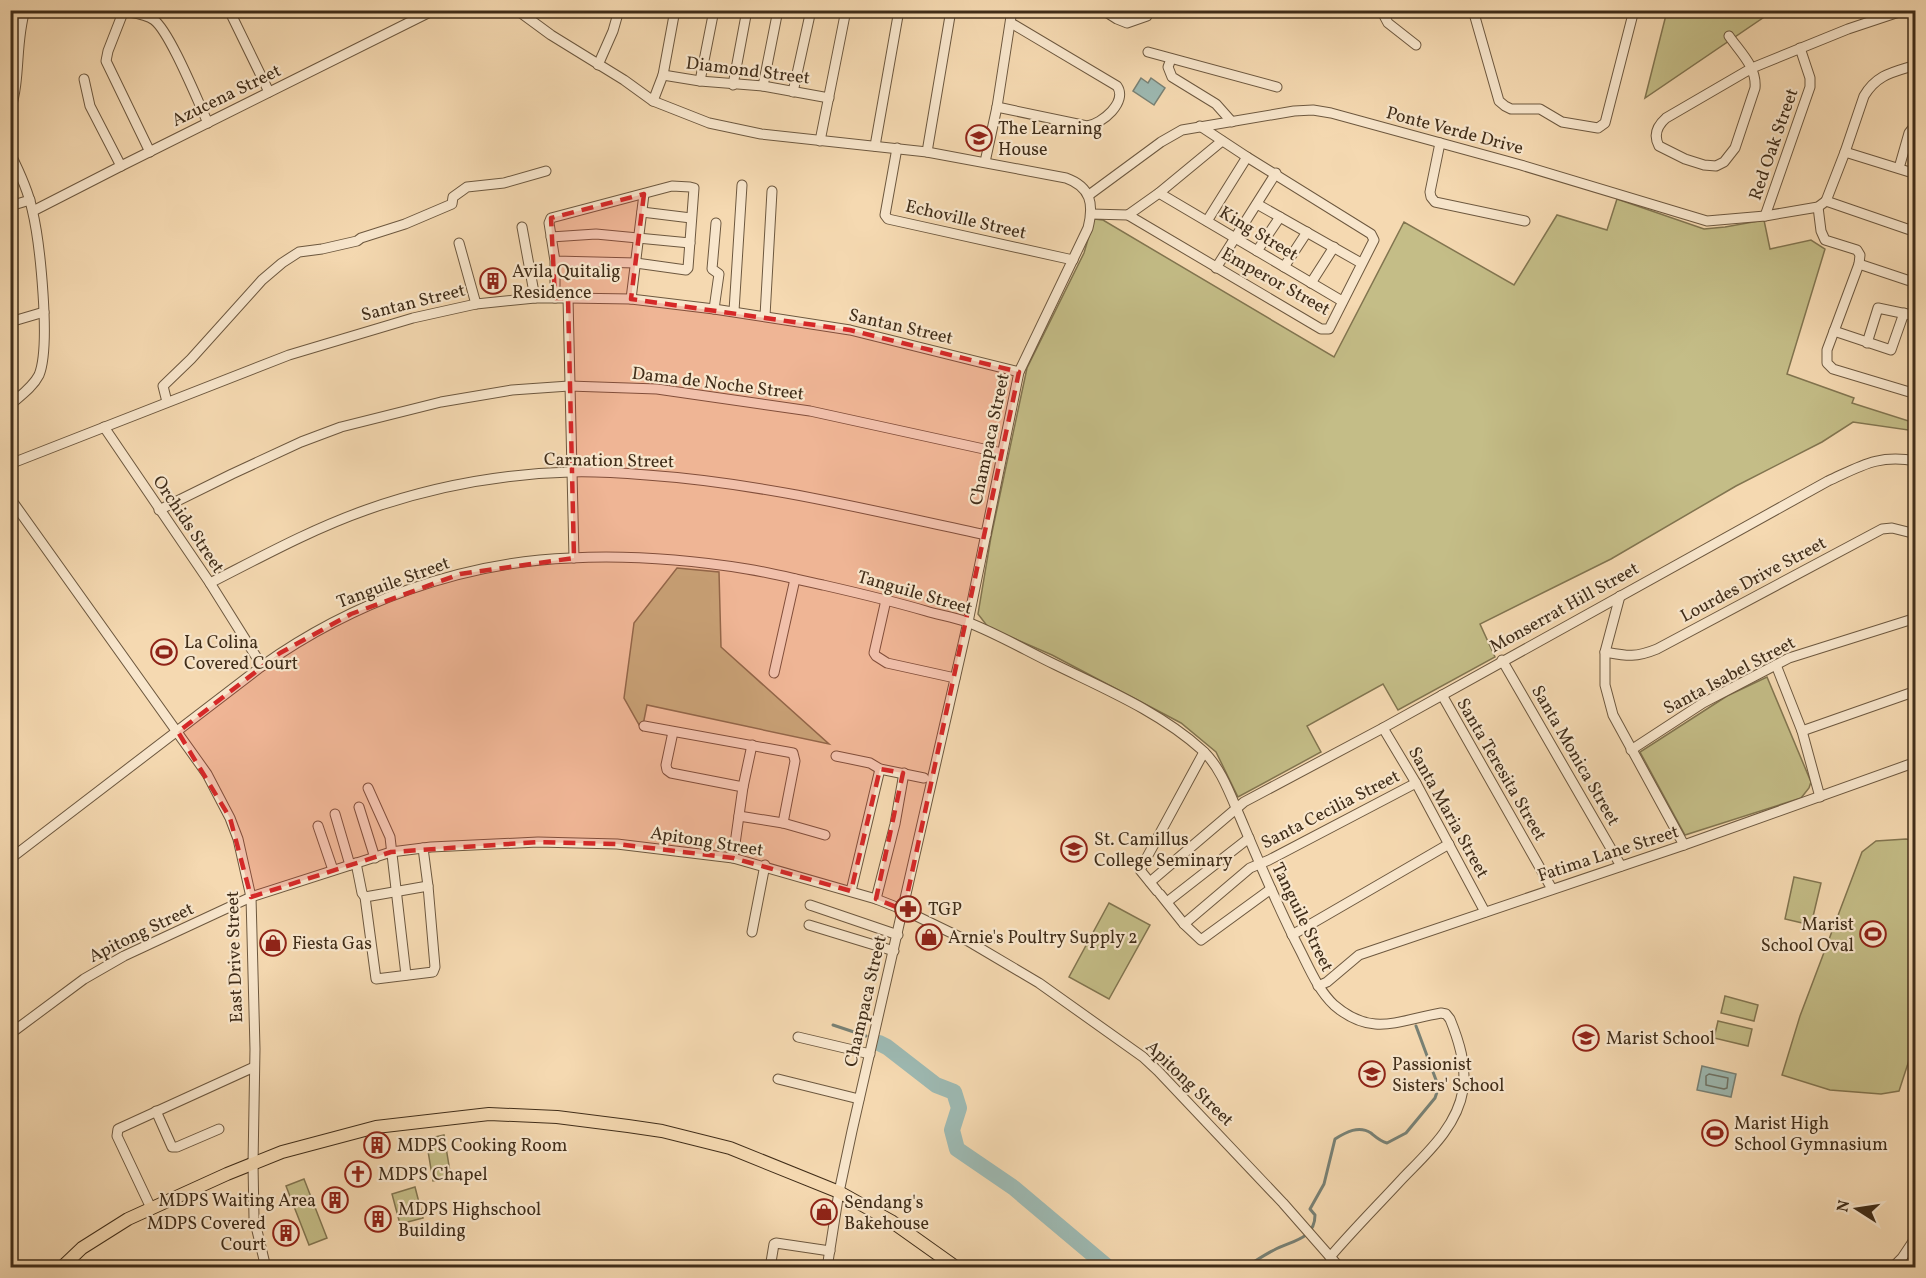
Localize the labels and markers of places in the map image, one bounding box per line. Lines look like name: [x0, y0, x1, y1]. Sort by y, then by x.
place label: The Learning House: [998, 117, 1102, 163]
school or university icon: The Learning House: [964, 123, 994, 153]
place label: Avila Quitalig Residence: [512, 260, 620, 306]
building icon: Avila Quitalig Residence: [478, 266, 508, 296]
place label: La Colina Covered Court: [184, 631, 298, 677]
sports icon: La Colina Covered Court: [149, 637, 179, 667]
place label: St. Camillus College Seminary: [1094, 828, 1233, 874]
school or university icon: St. Camillus College Seminary: [1059, 834, 1089, 864]
pharmacy icon: TGP: [893, 894, 923, 924]
place label: TGP: [928, 898, 962, 923]
place label: Marist School Oval: [1761, 913, 1854, 959]
sports icon: Marist School Oval: [1858, 919, 1888, 949]
shop icon: Arnie's Poultry Supply 2: [914, 922, 944, 952]
place label: Arnie's Poultry Supply 2: [948, 926, 1138, 951]
shop icon: Fiesta Gas: [258, 928, 288, 958]
place label: Fiesta Gas: [292, 932, 372, 957]
school or university icon: Marist School: [1571, 1023, 1601, 1053]
place label: Marist School: [1606, 1027, 1715, 1052]
place label: Passionist Sisters' School: [1392, 1053, 1504, 1099]
school or university icon: Passionist Sisters' School: [1357, 1059, 1387, 1089]
place label: Marist High School Gymnasium: [1734, 1112, 1888, 1158]
sports icon: Marist High School Gymnasium: [1700, 1118, 1730, 1148]
building icon: MDPS Cooking Room: [362, 1130, 392, 1160]
place label: MDPS Cooking Room: [397, 1134, 567, 1159]
church icon: MDPS Chapel: [343, 1159, 373, 1189]
place label: MDPS Chapel: [378, 1163, 488, 1188]
building icon: MDPS Waiting Area: [320, 1185, 350, 1215]
place label: MDPS Waiting Area: [158, 1189, 316, 1214]
place label: Sendang's Bakehouse: [844, 1191, 929, 1237]
shop icon: Sendang's Bakehouse: [809, 1197, 839, 1227]
place label: MDPS Highschool Building: [398, 1198, 541, 1244]
building icon: MDPS Highschool Building: [363, 1204, 393, 1234]
place label: MDPS Covered Court: [147, 1212, 266, 1258]
building icon: MDPS Covered Court: [271, 1218, 301, 1248]

